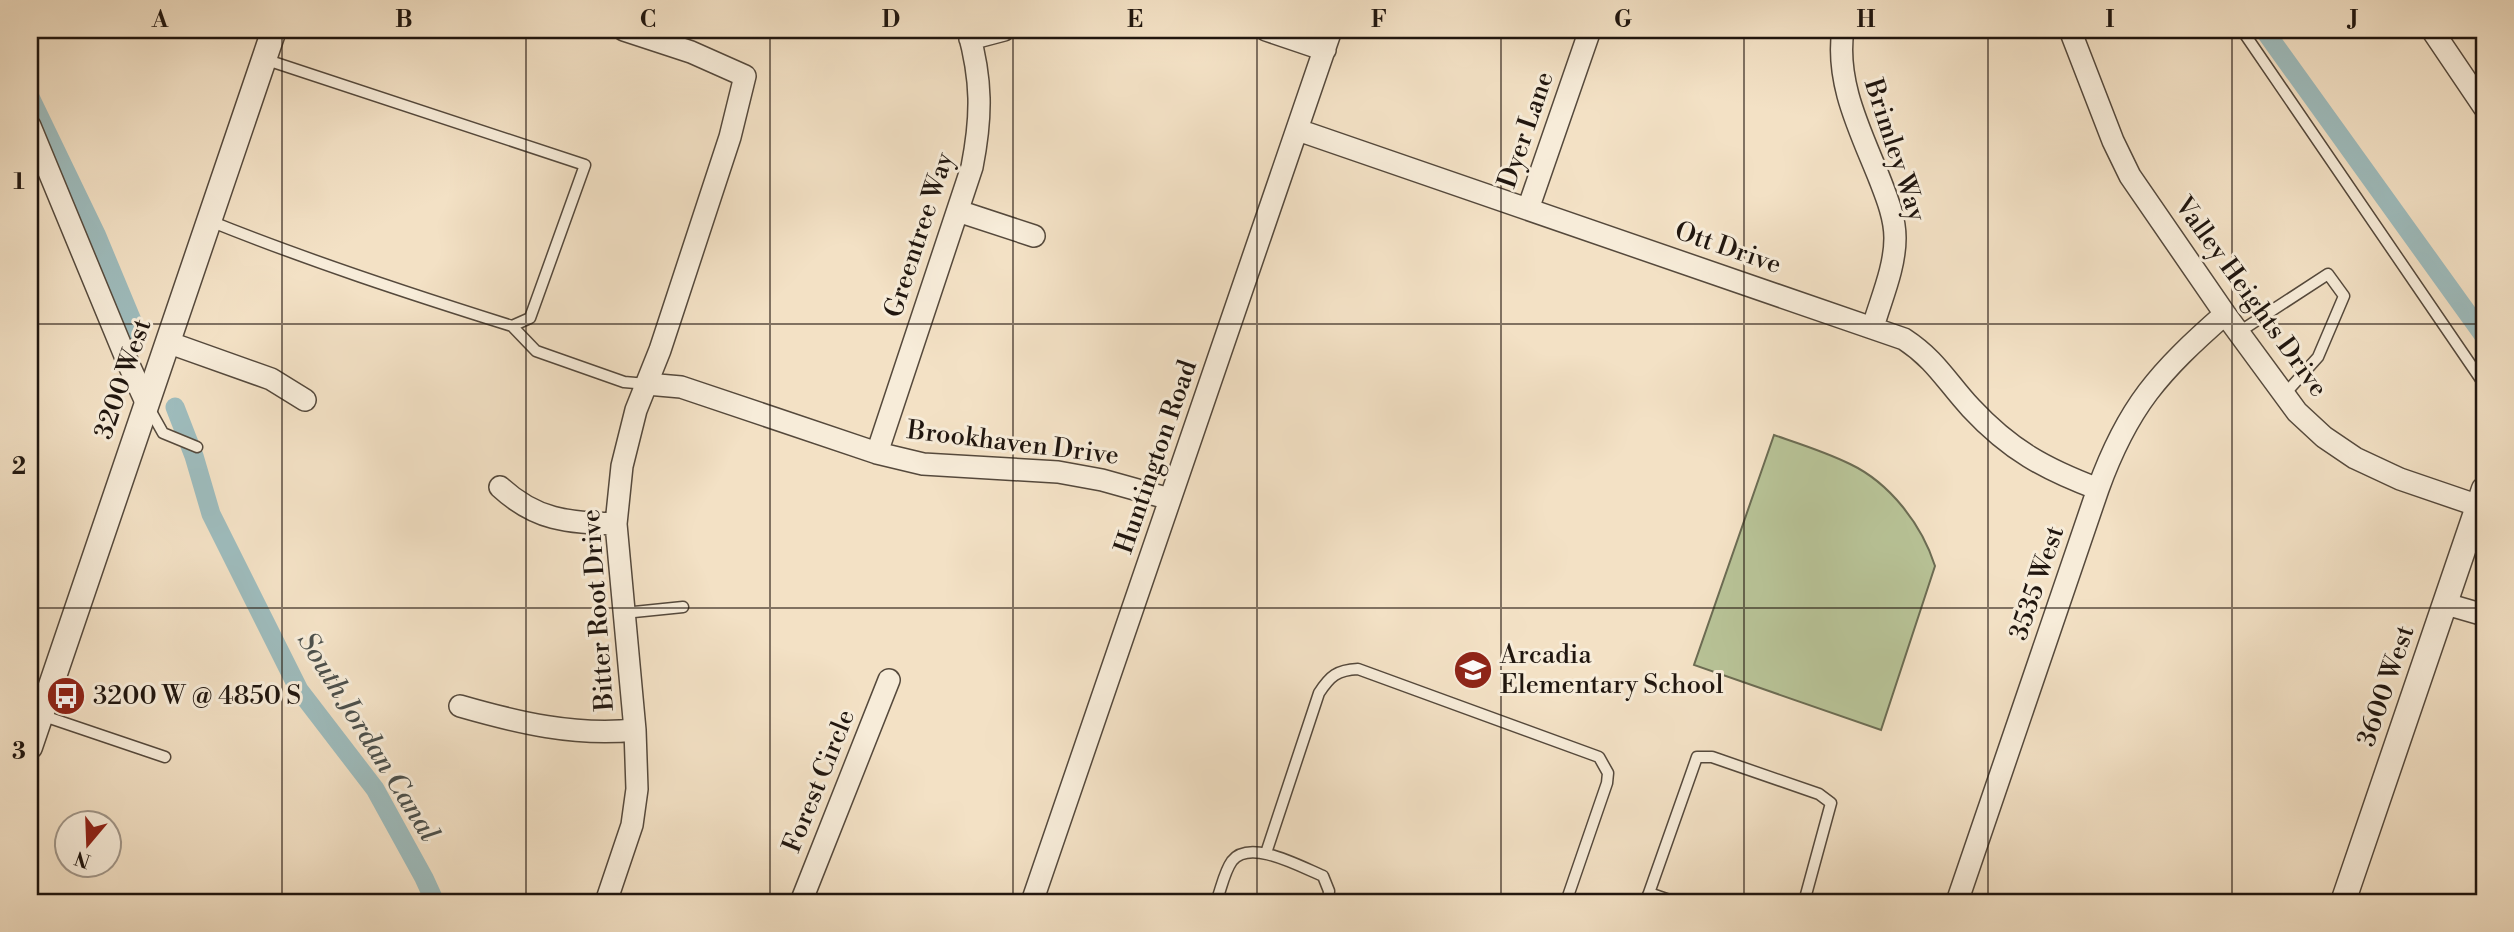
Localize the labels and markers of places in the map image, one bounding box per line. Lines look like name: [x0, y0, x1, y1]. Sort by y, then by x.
place label: Arcadia Elementary School: [1499, 639, 1724, 701]
school or university icon: Arcadia Elementary School: [1452, 649, 1494, 691]
bus stop icon: 3200 W @ 4850 S: [45, 675, 87, 717]
place label: 3200 W @ 4850 S: [93, 680, 301, 712]

